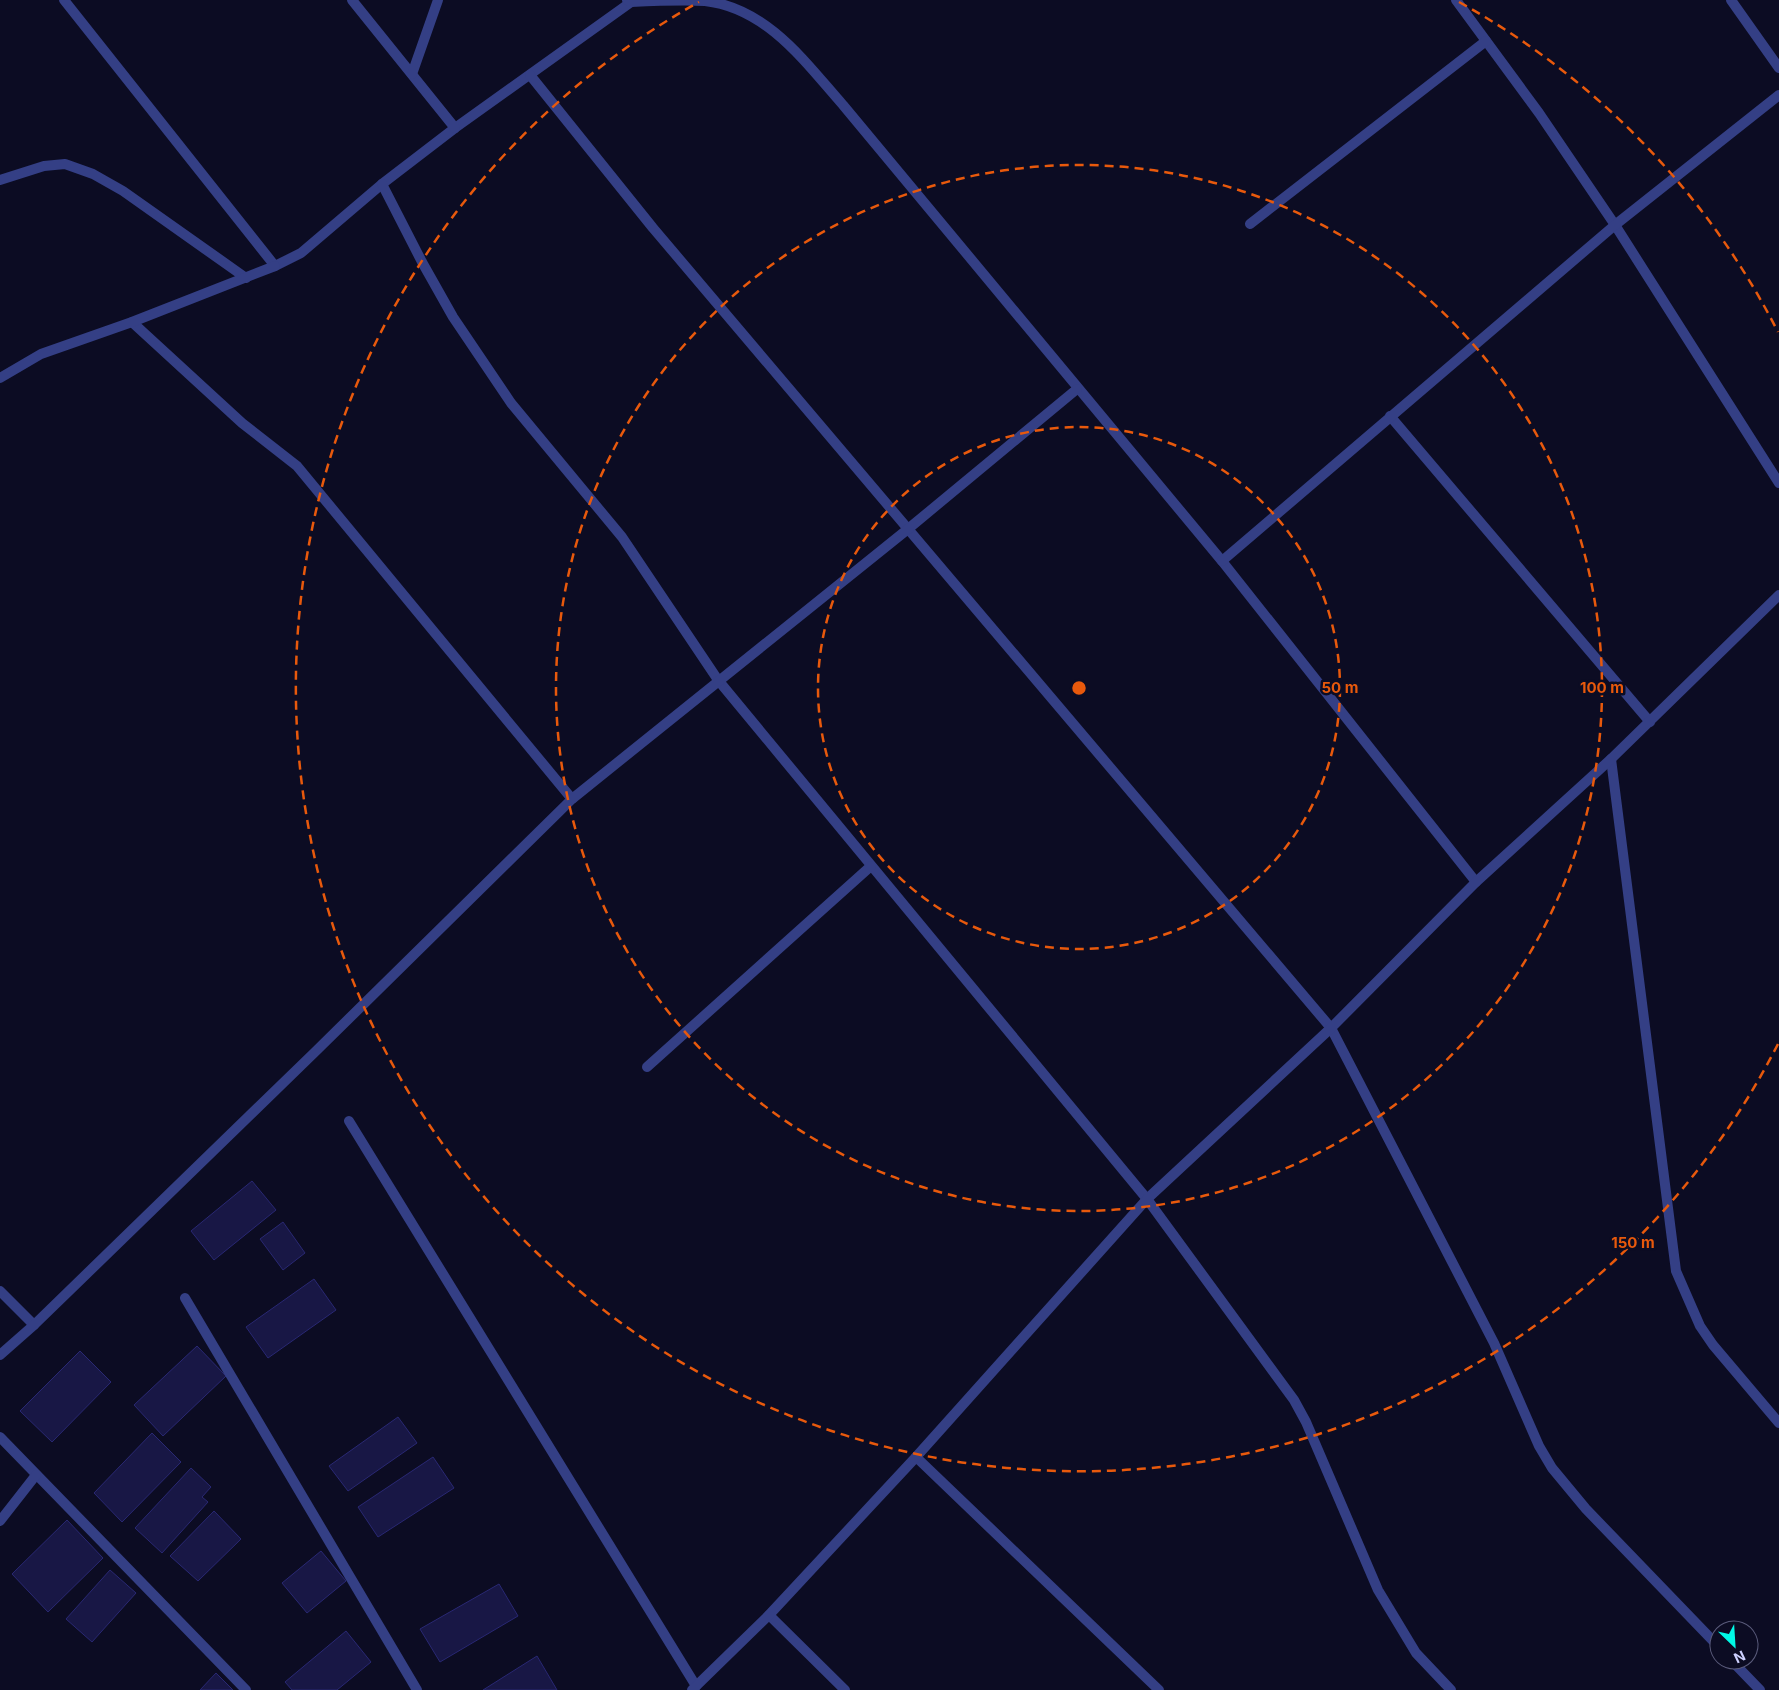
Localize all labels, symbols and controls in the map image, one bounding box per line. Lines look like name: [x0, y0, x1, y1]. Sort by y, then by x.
text: 50 m: [1322, 678, 1358, 697]
text: 100 m: [1580, 678, 1624, 697]
centre of rings: [1070, 679, 1088, 697]
text: 150 m: [1611, 1233, 1655, 1252]
north arrow: [1709, 1620, 1759, 1670]
text: N: [1731, 1647, 1748, 1667]

